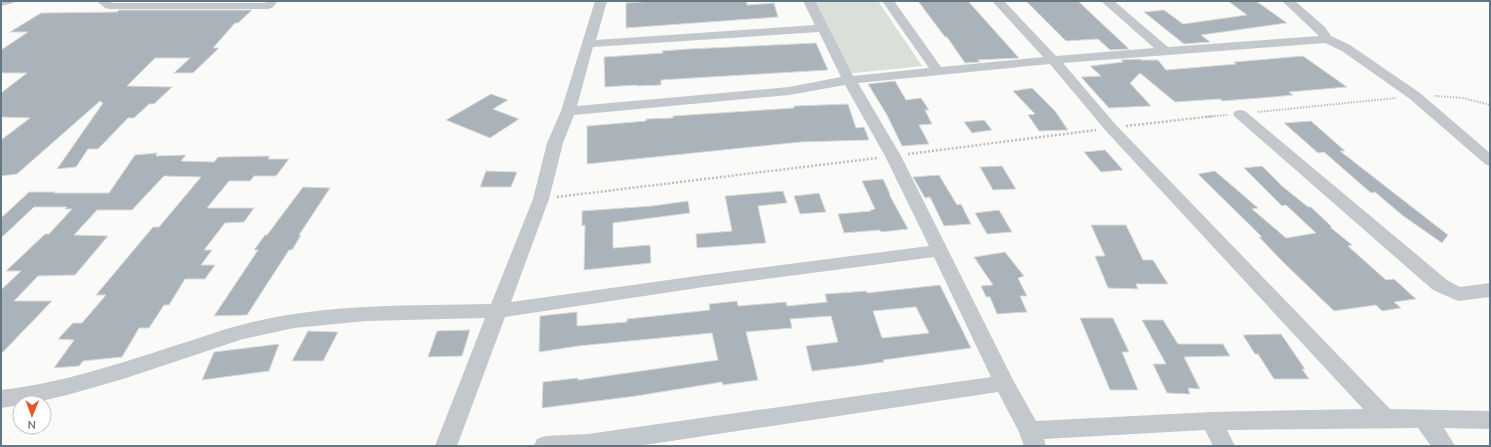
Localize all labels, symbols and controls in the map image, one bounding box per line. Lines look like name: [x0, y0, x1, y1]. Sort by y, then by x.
north arrow: [12, 395, 52, 435]
text: N: [28, 418, 36, 432]

